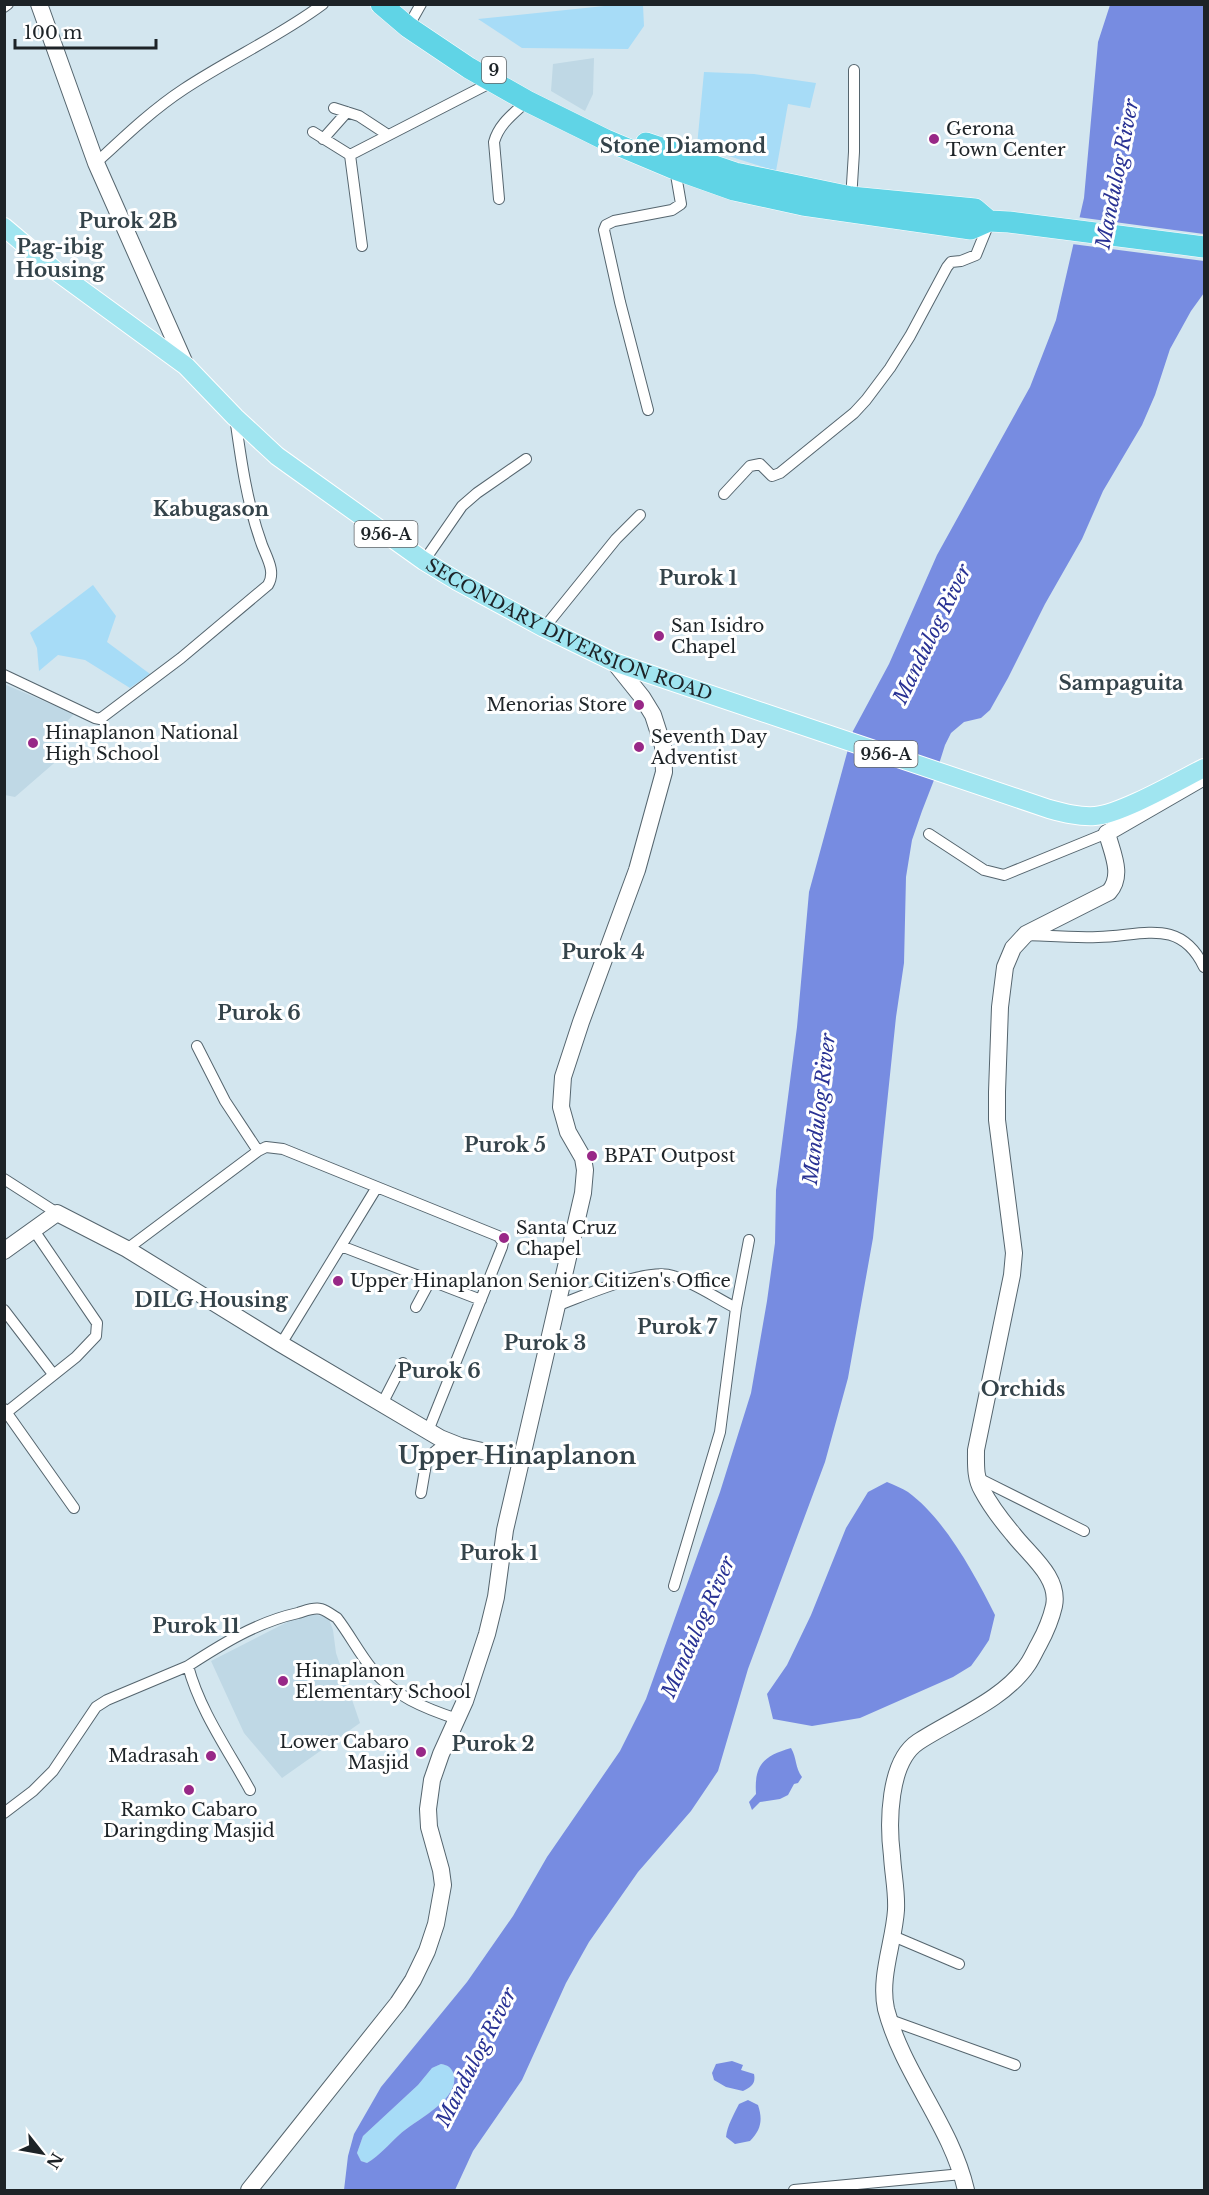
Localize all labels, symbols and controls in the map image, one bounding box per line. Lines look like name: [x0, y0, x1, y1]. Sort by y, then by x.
scale bar: [15, 12, 156, 50]
text: 100 m: [24, 22, 82, 44]
road number: 9: [482, 57, 506, 83]
water label: Mandulog River: [1091, 96, 1143, 252]
place label: Gerona Town Center: [946, 118, 1066, 161]
marker: Gerona Town Center: [927, 132, 941, 146]
district label: Stone Diamond: [600, 134, 766, 158]
district label: Purok 2B: [79, 209, 177, 233]
district label: Pag-ibig Housing: [15, 235, 105, 282]
district label: Kabugason: [153, 497, 270, 521]
road number: 956-A: [354, 521, 418, 547]
street label: SECONDARY DIVERSION ROAD: [422, 554, 715, 705]
water label: Mandulog River: [887, 560, 976, 709]
district label: Purok 1: [659, 566, 738, 590]
place label: San Isidro Chapel: [671, 615, 764, 658]
marker: San Isidro Chapel: [652, 629, 666, 643]
district label: Sampaguita: [1059, 671, 1184, 695]
place label: Menorias Store: [487, 694, 627, 716]
marker: Menorias Store: [632, 698, 646, 712]
place label: Hinaplanon National High School: [45, 722, 239, 765]
place label: Seventh Day Adventist: [650, 726, 768, 769]
marker: Hinaplanon National High School: [26, 736, 40, 750]
marker: Seventh Day Adventist: [632, 740, 646, 754]
road number: 956-A: [854, 741, 918, 767]
district label: Purok 4: [561, 940, 645, 964]
district label: Purok 6: [217, 1001, 301, 1025]
water label: Mandulog River: [798, 1031, 840, 1187]
district label: Purok 5: [464, 1133, 546, 1157]
place label: BPAT Outpost: [604, 1145, 736, 1167]
marker: BPAT Outpost: [585, 1149, 599, 1163]
place label: Santa Cruz Chapel: [516, 1217, 617, 1260]
marker: Santa Cruz Chapel: [497, 1231, 511, 1245]
place label: Upper Hinaplanon Senior Citizen's Office: [350, 1270, 731, 1292]
marker: Upper Hinaplanon Senior Citizen's Office: [331, 1274, 345, 1288]
district label: DILG Housing: [134, 1288, 289, 1312]
district label: Purok 7: [637, 1315, 718, 1339]
district label: Purok 3: [504, 1331, 586, 1355]
district label: Purok 6: [397, 1359, 481, 1383]
district label: Orchids: [981, 1377, 1065, 1401]
district label: Upper Hinaplanon: [398, 1441, 637, 1470]
district label: Purok 1: [460, 1541, 539, 1565]
water label: Mandulog River: [656, 1552, 740, 1702]
district label: Purok 11: [152, 1614, 240, 1638]
place label: Hinaplanon Elementary School: [295, 1660, 471, 1703]
marker: Hinaplanon Elementary School: [276, 1674, 290, 1688]
place label: Lower Cabaro Masjid: [280, 1731, 409, 1774]
district label: Purok 2: [452, 1732, 534, 1756]
place label: Madrasah: [108, 1745, 199, 1767]
marker: Lower Cabaro Masjid: [414, 1745, 428, 1759]
marker: Madrasah: [204, 1749, 218, 1763]
marker: Ramko Cabaro Daringding Masjid: [182, 1783, 196, 1797]
place label: Ramko Cabaro Daringding Masjid: [103, 1799, 275, 1842]
water label: Mandulog River: [430, 1983, 522, 2131]
north arrow: [12, 2123, 72, 2183]
text: N: [42, 2149, 67, 2172]

